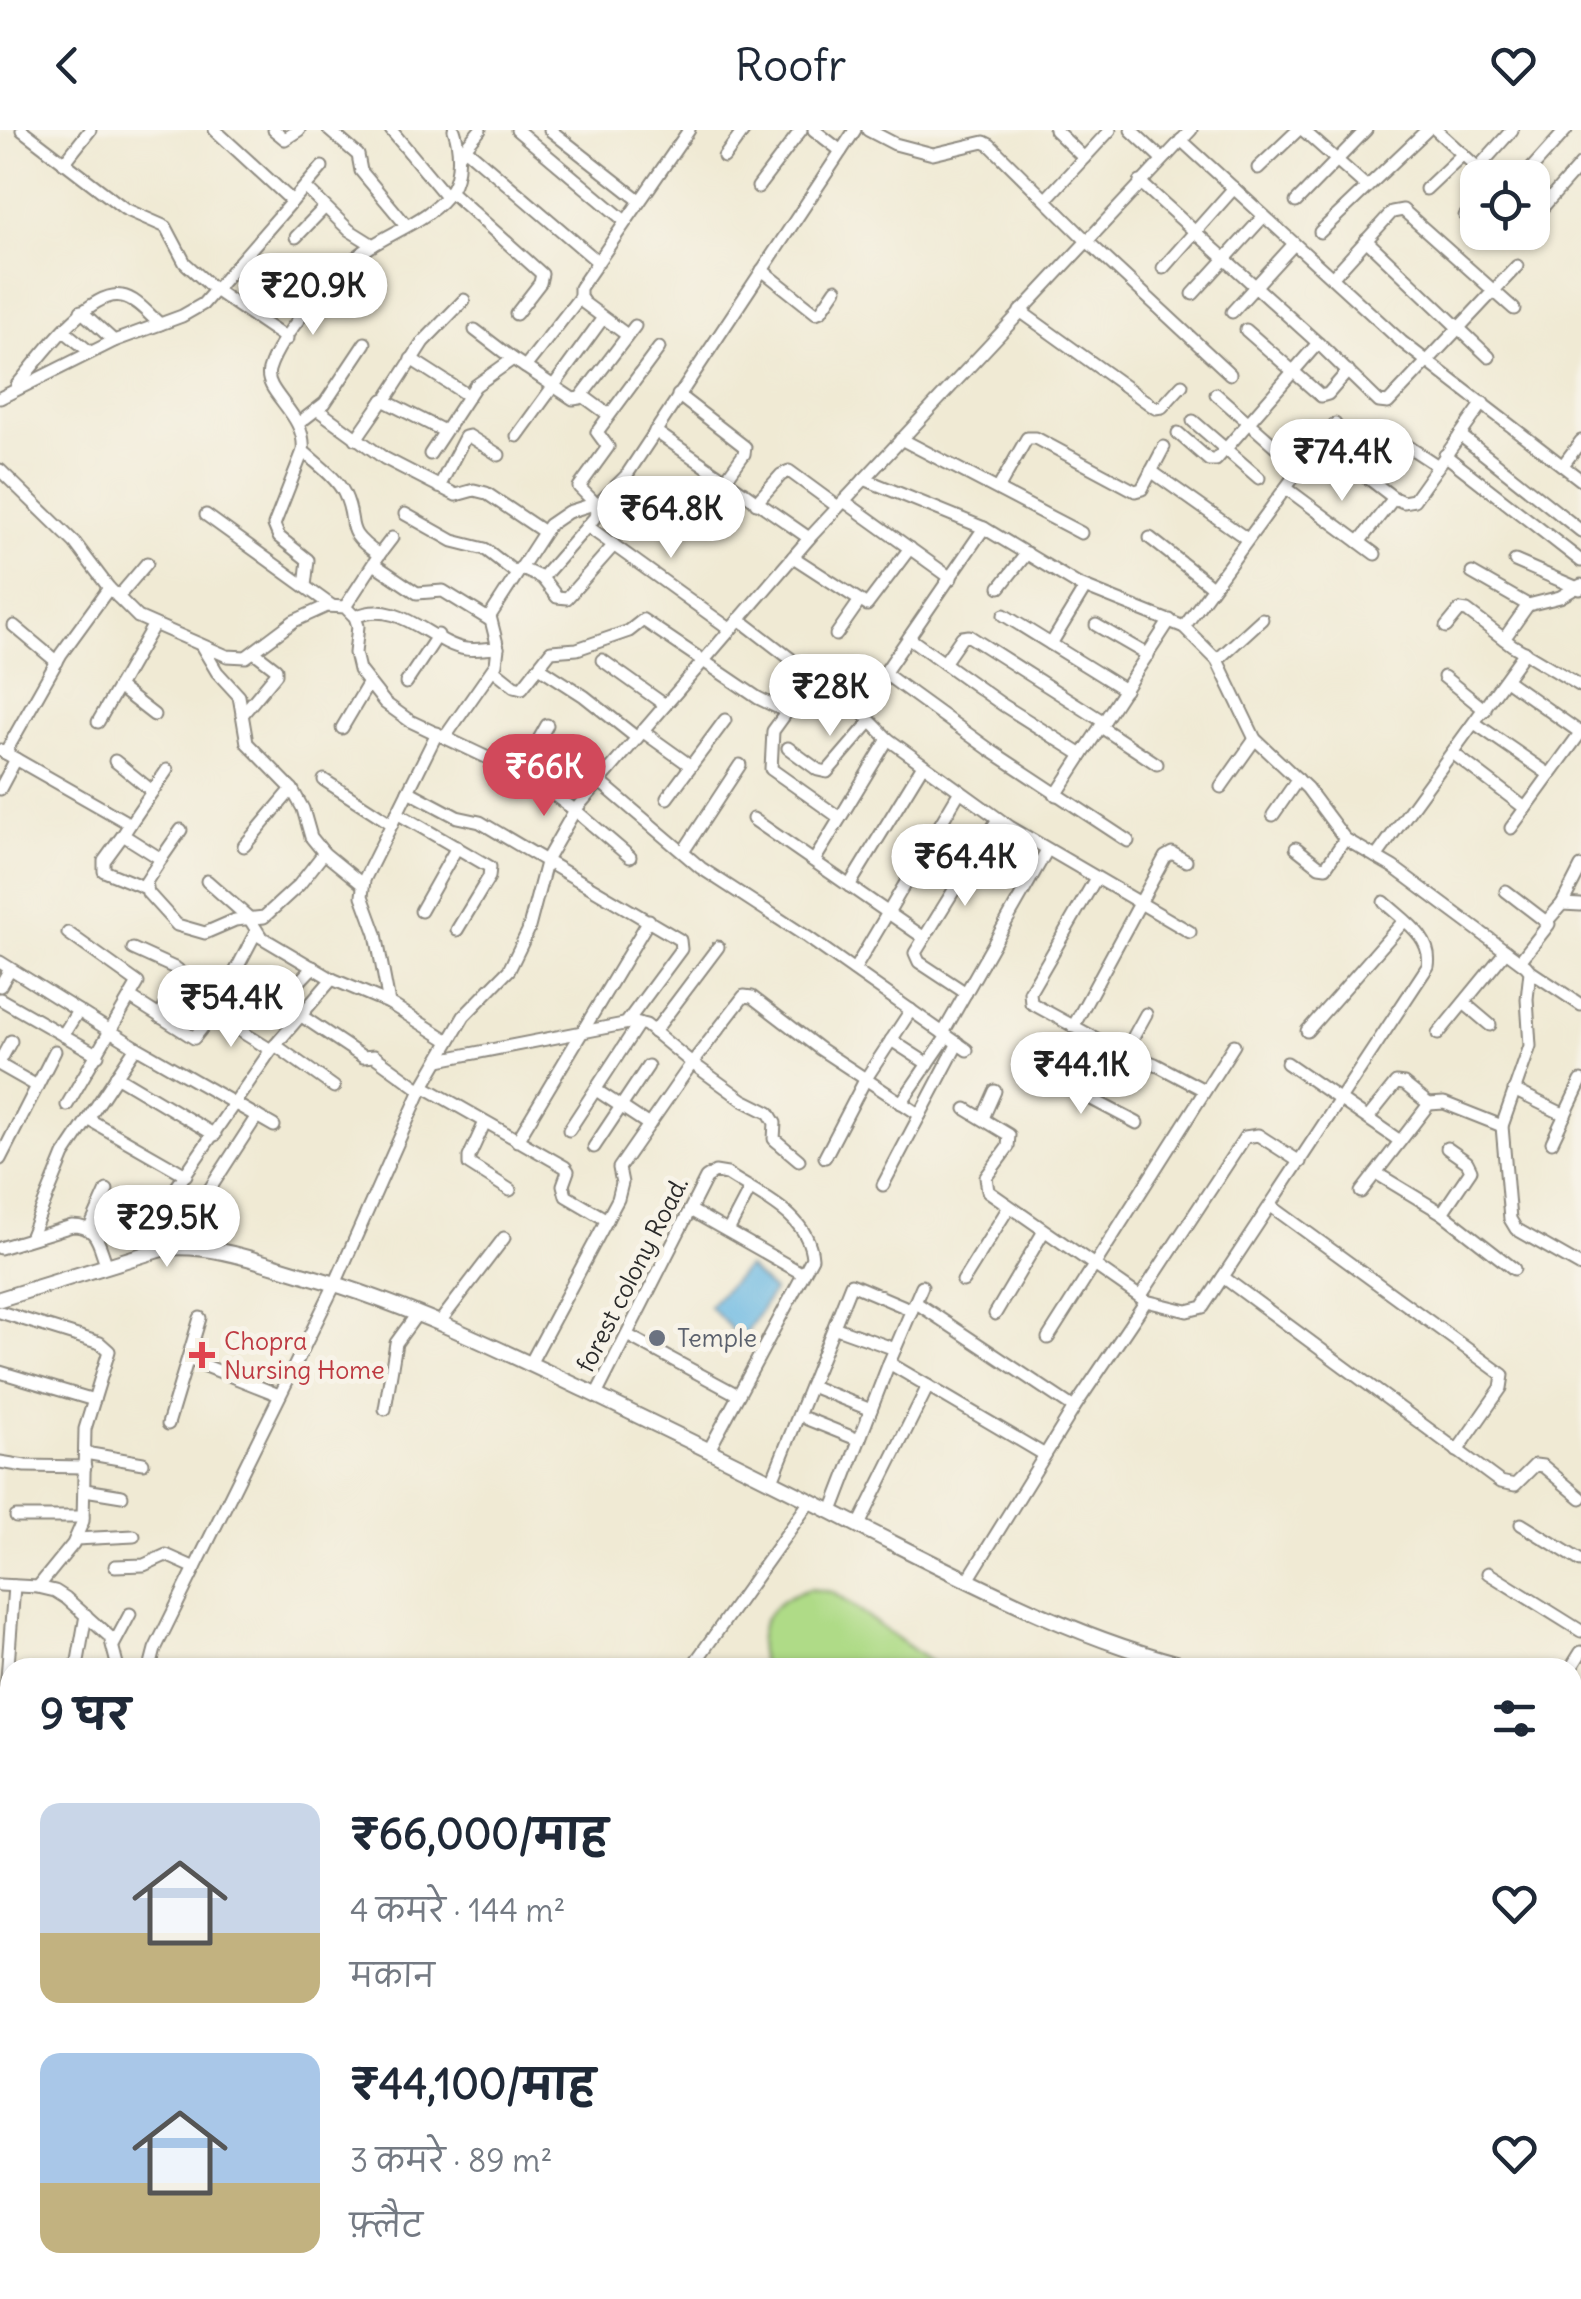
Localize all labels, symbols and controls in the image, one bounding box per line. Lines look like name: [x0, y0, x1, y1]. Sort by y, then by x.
text: Roofr: [735, 37, 846, 93]
icon: back: [40, 38, 95, 93]
icon: heart: [1486, 38, 1541, 93]
map controls: [1460, 160, 1550, 250]
button: locate: [1460, 160, 1550, 250]
pin: ₹20.9K: [232, 253, 394, 338]
text: ₹20.9K: [260, 265, 366, 306]
pin: ₹74.4K: [1261, 419, 1423, 504]
text: ₹74.4K: [1292, 431, 1392, 472]
pin: ₹64.8K: [590, 476, 752, 561]
text: ₹64.8K: [619, 488, 723, 529]
pin: ₹28K: [771, 654, 889, 739]
text: ₹28K: [791, 666, 869, 707]
pin: ₹66K: [485, 734, 603, 819]
text: ₹66K: [505, 746, 583, 787]
pin: ₹64.4K: [884, 824, 1046, 909]
text: ₹64.4K: [913, 836, 1017, 877]
pin: ₹54.4K: [150, 965, 312, 1050]
text: ₹54.4K: [179, 977, 283, 1018]
pin: ₹44.1K: [1000, 1032, 1162, 1117]
text: ₹44.1K: [1033, 1044, 1129, 1085]
street label: forest colony Road.: [569, 1171, 695, 1377]
pin: ₹29.5K: [86, 1185, 248, 1270]
text: ₹29.5K: [116, 1197, 218, 1238]
place label: Temple: [677, 1322, 757, 1354]
place label: Chopra Nursing Home: [224, 1325, 385, 1386]
marker: Temple: [646, 1327, 668, 1349]
marker: Chopra Nursing Home: [189, 1342, 215, 1368]
text: 9 घर: [40, 1688, 130, 1740]
icon: filters: [1487, 1691, 1542, 1746]
text: ₹66,000/माह: [350, 1808, 608, 1860]
icon: home: [120, 1843, 240, 1963]
icon: heart: [1487, 1876, 1542, 1931]
text: 4 कमरे · 144 m²: [350, 1890, 566, 1931]
text: मकान: [350, 1955, 435, 1996]
text: ₹44,100/माह: [350, 2058, 595, 2110]
icon: home: [120, 2093, 240, 2213]
icon: heart: [1487, 2126, 1542, 2181]
text: 3 कमरे · 89 m²: [350, 2140, 552, 2181]
text: फ़्लैट: [350, 2205, 423, 2246]

